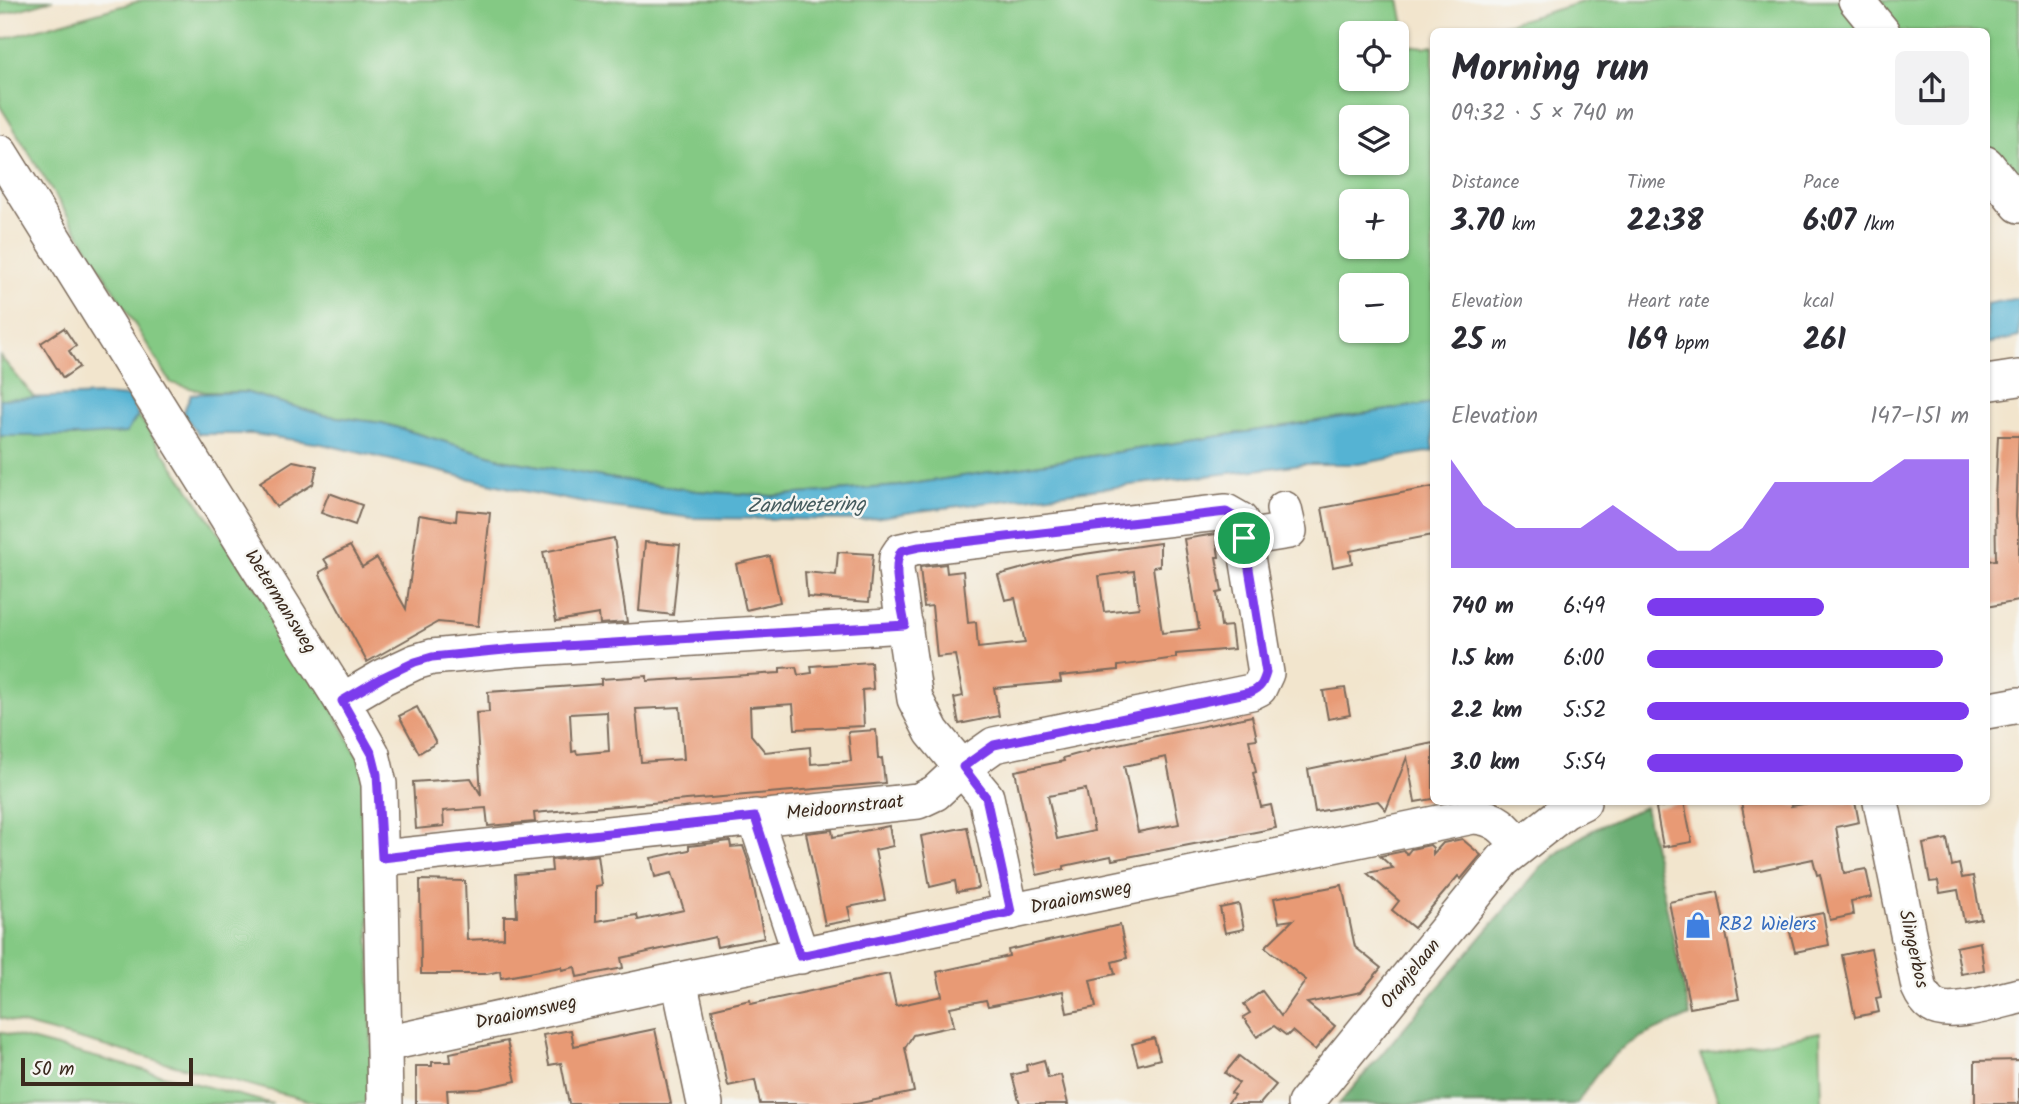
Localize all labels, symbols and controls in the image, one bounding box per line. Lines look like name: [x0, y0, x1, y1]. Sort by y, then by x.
map controls: [1339, 21, 1409, 343]
button: locate: [1339, 21, 1409, 91]
text: Morning run: [1451, 40, 1649, 100]
button: share: [1895, 51, 1969, 125]
text: 09:32 · 5 × 740 m: [1451, 96, 1634, 132]
button: layers: [1339, 105, 1409, 175]
text: Distance: [1451, 168, 1519, 198]
text: Time: [1627, 168, 1665, 198]
text: Pace: [1803, 168, 1839, 198]
button: +: [1339, 189, 1409, 259]
text: 3.70: [1451, 198, 1504, 246]
text: 22:38: [1627, 198, 1703, 246]
text: 6:07: [1803, 198, 1856, 246]
text: km: [1504, 210, 1536, 240]
text: /km: [1856, 210, 1895, 240]
button: −: [1339, 273, 1409, 343]
text: Elevation: [1451, 287, 1523, 317]
text: Heart rate: [1627, 287, 1710, 317]
text: kcal: [1803, 287, 1834, 317]
text: 25: [1451, 317, 1484, 365]
text: 169: [1627, 317, 1668, 365]
text: 261: [1803, 317, 1846, 365]
text: m: [1484, 329, 1506, 359]
text: bpm: [1668, 329, 1709, 359]
text: Elevation: [1451, 399, 1538, 435]
text: 147–151 m: [1870, 399, 1969, 435]
water label: Zandwetering: [746, 488, 867, 524]
pin: [1214, 508, 1274, 568]
icon: arrive: [1225, 519, 1263, 557]
street label: Wetermansweg: [236, 544, 324, 660]
text: 740 m: [1451, 589, 1514, 625]
text: 6:49: [1563, 589, 1605, 625]
text: 1.5 km: [1451, 641, 1514, 677]
text: 6:00: [1563, 641, 1604, 677]
text: 2.2 km: [1451, 693, 1522, 729]
text: 5:52: [1563, 693, 1607, 729]
text: 3.0 km: [1451, 745, 1520, 781]
text: 5:54: [1563, 745, 1606, 781]
street label: Meidoornstraat: [785, 787, 906, 829]
street label: Draaiomsweg: [1027, 873, 1135, 923]
street label: Slingerbos: [1889, 907, 1937, 991]
shop icon: RB2 Wielers: [1683, 910, 1713, 940]
place label: RB2 Wielers: [1719, 910, 1816, 940]
street label: Oranjelaan: [1373, 932, 1449, 1016]
street label: Draaiomsweg: [472, 988, 580, 1038]
scale bar: [21, 1055, 192, 1087]
text: 50 m: [32, 1055, 74, 1085]

